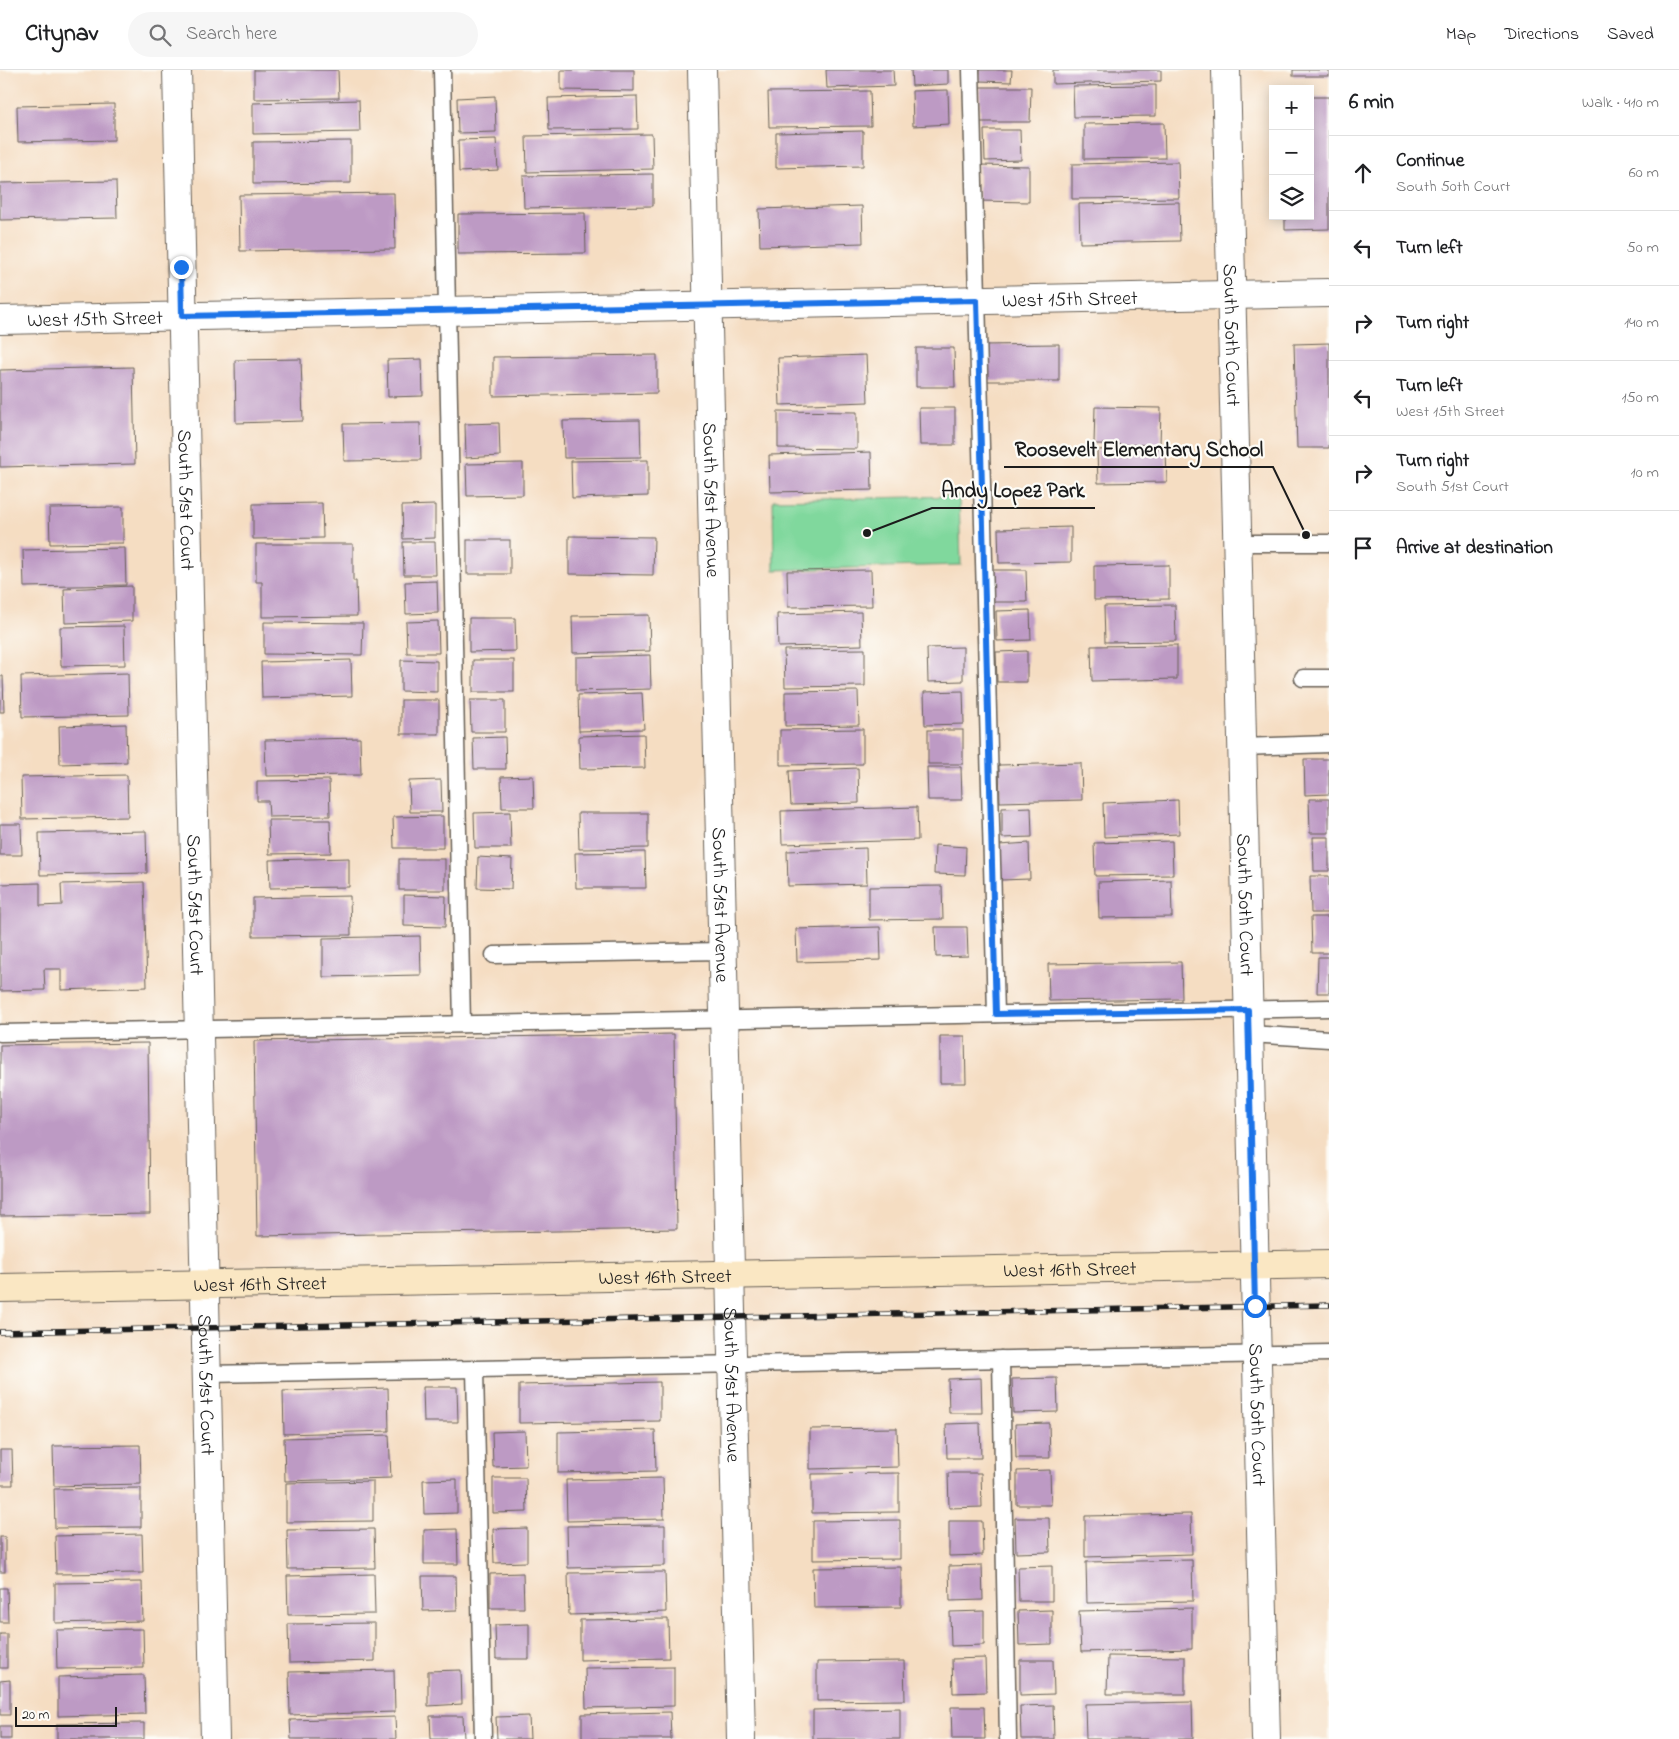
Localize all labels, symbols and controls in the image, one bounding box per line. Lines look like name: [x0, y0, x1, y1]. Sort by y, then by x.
search box: [128, 12, 478, 57]
text: Citynav: [25, 17, 98, 52]
icon: search: [146, 21, 174, 49]
text: Search here: [186, 21, 277, 48]
text: Map: [1446, 22, 1476, 48]
text: Directions: [1504, 22, 1579, 48]
text: Saved: [1607, 22, 1654, 48]
map controls: [1269, 85, 1314, 220]
button: +: [1269, 85, 1314, 130]
text: 6 min: [1349, 88, 1394, 118]
text: Walk · 410 m: [1582, 91, 1659, 115]
button: −: [1269, 130, 1314, 175]
text: Continue: [1396, 148, 1464, 175]
icon: ahead: [1349, 159, 1377, 187]
text: 60 m: [1629, 161, 1659, 185]
button: layers: [1269, 175, 1314, 220]
text: South 50th Court: [1396, 175, 1510, 199]
icon: left: [1349, 234, 1377, 262]
text: Turn left: [1396, 235, 1463, 262]
text: 50 m: [1627, 236, 1659, 260]
route end: [170, 256, 193, 279]
street label: South 50th Court: [1214, 263, 1246, 407]
street label: West 15th Street: [1002, 285, 1138, 317]
street label: West 15th Street: [27, 305, 164, 336]
icon: right: [1349, 309, 1377, 337]
text: Turn right: [1396, 310, 1469, 337]
text: 140 m: [1624, 311, 1659, 335]
text: Turn left: [1396, 373, 1463, 400]
icon: left: [1349, 384, 1377, 412]
text: 150 m: [1621, 386, 1659, 410]
text: West 15th Street: [1396, 400, 1505, 424]
street label: South 51st Avenue: [693, 422, 726, 578]
street label: South 51st Court: [168, 429, 200, 571]
callout: Roosevelt Elementary School: [1004, 431, 1273, 467]
text: Roosevelt Elementary School: [1015, 436, 1264, 468]
text: Turn right: [1396, 448, 1469, 475]
icon: right: [1349, 459, 1377, 487]
text: 10 m: [1631, 461, 1659, 485]
callout: Andy Lopez Park: [932, 472, 1095, 508]
text: South 51st Court: [1396, 475, 1509, 499]
text: Andy Lopez Park: [941, 477, 1086, 509]
icon: arrive: [1349, 534, 1377, 562]
text: Arrive at destination: [1396, 535, 1553, 562]
street label: South 51st Avenue: [703, 827, 735, 983]
street label: South 50th Court: [1227, 833, 1260, 977]
street label: South 51st Court: [177, 834, 210, 976]
street label: West 16th Street: [1003, 1255, 1137, 1287]
street label: West 16th Street: [598, 1263, 732, 1294]
street label: West 16th Street: [193, 1270, 327, 1302]
route start: [1244, 1295, 1267, 1318]
street label: South 51st Avenue: [714, 1307, 747, 1463]
street label: South 51st Court: [188, 1314, 221, 1456]
street label: South 50th Court: [1240, 1343, 1272, 1487]
scale bar: [15, 1704, 118, 1727]
text: 20 m: [22, 1705, 49, 1726]

